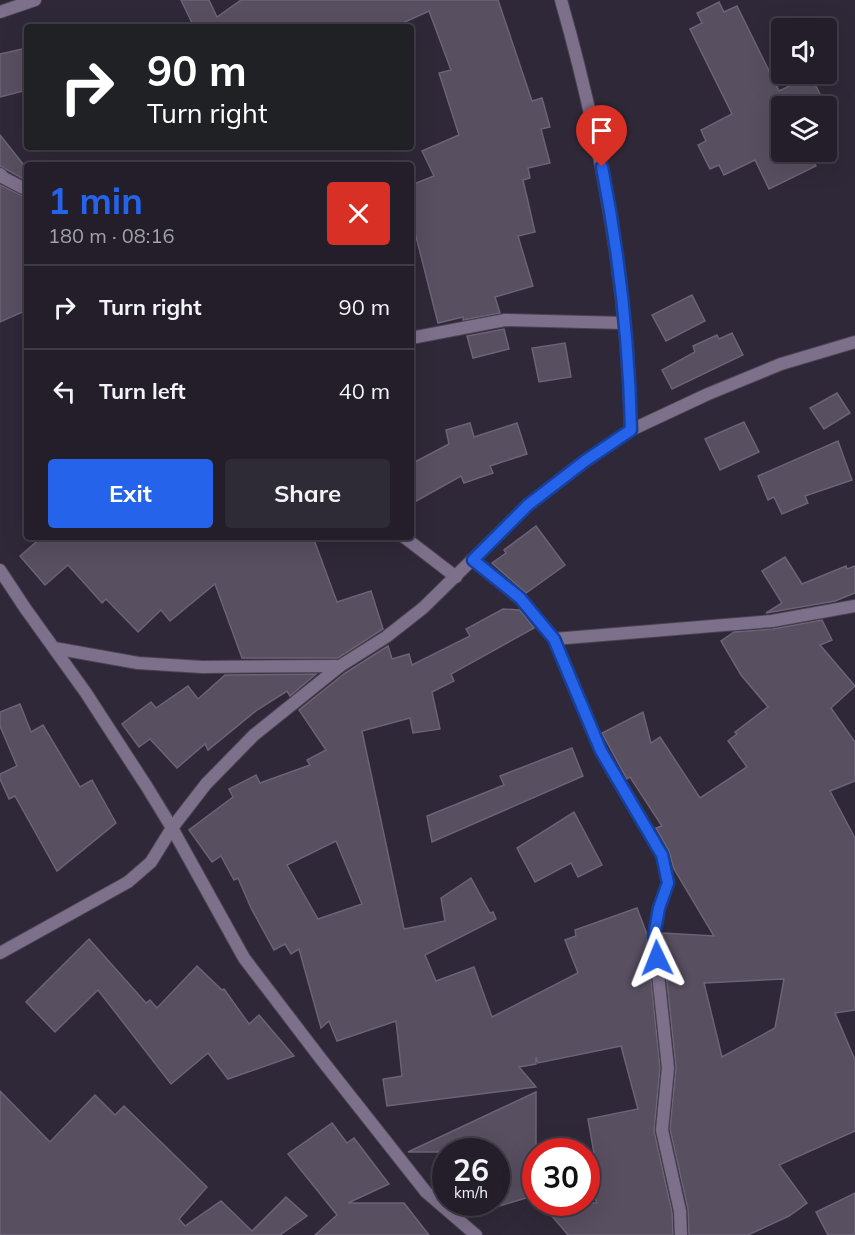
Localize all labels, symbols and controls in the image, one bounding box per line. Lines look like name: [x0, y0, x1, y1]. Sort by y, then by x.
map controls: [771, 18, 837, 162]
button: sound: [771, 18, 837, 84]
text: 90 m: [147, 44, 247, 97]
icon: right: [48, 48, 126, 126]
text: Turn right: [147, 96, 267, 130]
button: layers: [771, 96, 837, 162]
pin: [576, 105, 627, 167]
icon: arrive: [585, 114, 618, 147]
text: 1 min: [48, 178, 143, 223]
button: close: [327, 182, 390, 245]
text: 180 m · 08:16: [48, 223, 174, 248]
icon: right: [48, 291, 81, 324]
text: Turn right: [99, 293, 202, 321]
text: 90 m: [339, 293, 390, 321]
icon: left: [48, 375, 81, 408]
text: Turn left: [99, 377, 186, 405]
text: 40 m: [339, 377, 390, 405]
button: Exit: [48, 459, 213, 528]
button: Share: [225, 459, 390, 528]
position arrow: [625, 926, 689, 990]
speed limit sign: 30: [522, 1138, 600, 1216]
text: 26: [453, 1151, 489, 1189]
text: km/h: [454, 1183, 488, 1202]

